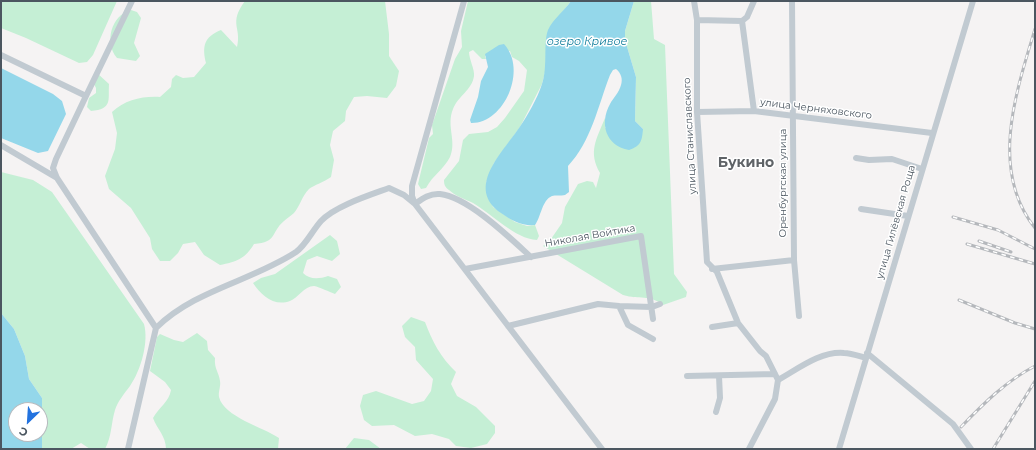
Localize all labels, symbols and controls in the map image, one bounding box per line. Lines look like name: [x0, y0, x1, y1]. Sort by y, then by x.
water label: озеро Кривое: [547, 35, 627, 49]
street label: улица Станиславского: [681, 77, 699, 195]
street label: улица Черняховского: [759, 96, 873, 122]
street label: Оренбургская улица: [777, 129, 789, 237]
district label: Букино: [718, 155, 774, 171]
street label: улица Гилёвская Роща: [874, 164, 918, 280]
street label: Николая Войтика: [544, 222, 636, 250]
north arrow: [8, 402, 48, 442]
text: С: [17, 424, 30, 440]

